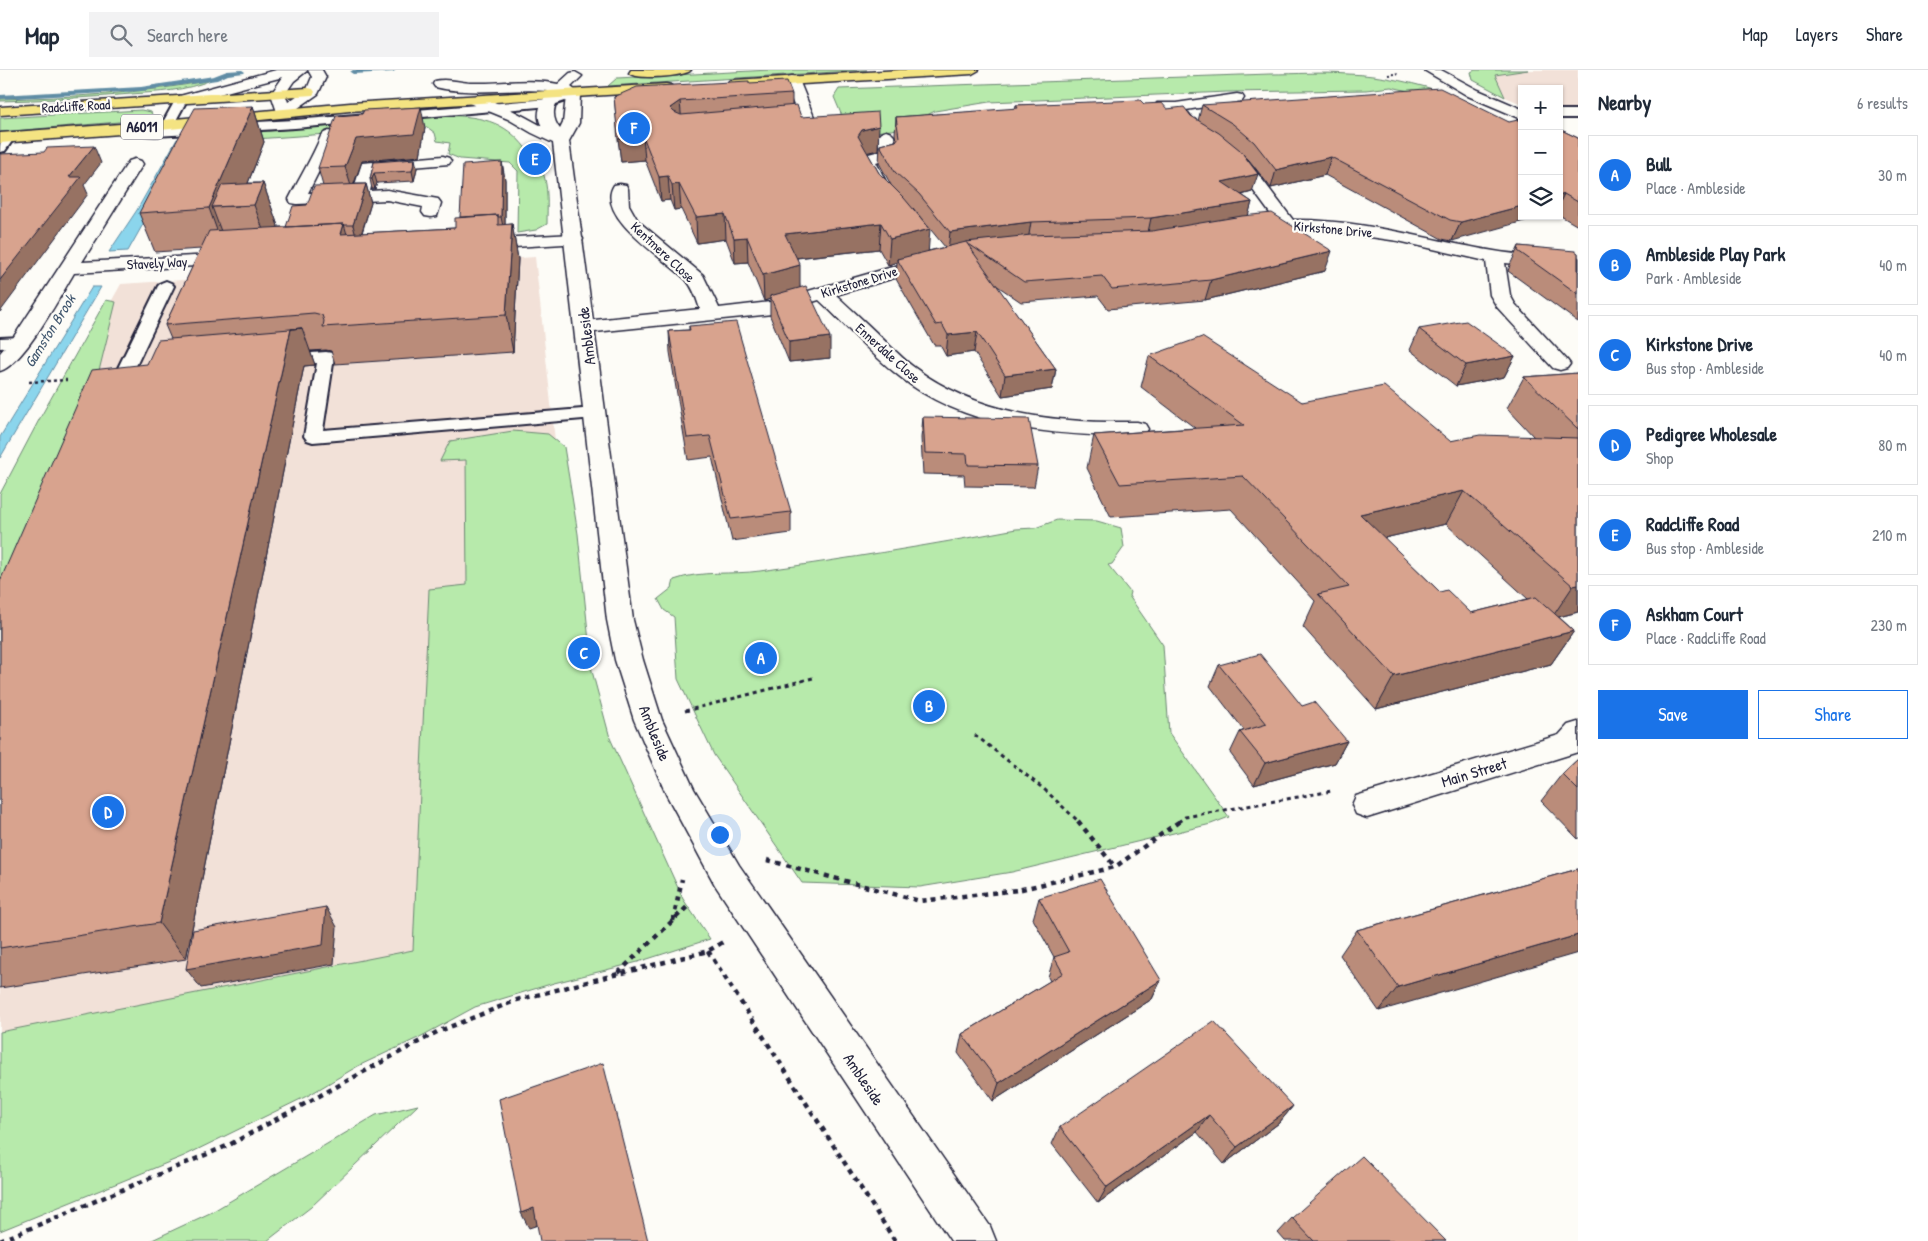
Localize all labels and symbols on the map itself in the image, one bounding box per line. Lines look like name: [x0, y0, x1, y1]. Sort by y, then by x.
street label: Radcliffe Road: [41, 94, 111, 117]
pin: F: [618, 109, 650, 147]
road number: A6011: [121, 114, 163, 140]
pin: E: [519, 140, 551, 178]
street label: Kirkstone Drive: [1293, 216, 1374, 241]
street label: Kentmere Close: [627, 217, 700, 287]
street label: Stavely Way: [126, 251, 188, 275]
street label: Kirkstone Drive: [818, 261, 900, 302]
water label: Gamston Brook: [19, 289, 81, 371]
street label: Ambleside: [571, 305, 600, 366]
street label: Ennerdale Close: [852, 318, 925, 387]
pin: C: [568, 634, 600, 672]
pin: A: [745, 639, 777, 677]
pin: B: [913, 687, 945, 725]
street label: Ambleside: [634, 702, 676, 765]
street label: Main Street: [1438, 751, 1510, 792]
pin: D: [92, 793, 124, 831]
your location: [707, 822, 733, 848]
street label: Ambleside: [839, 1049, 890, 1110]

